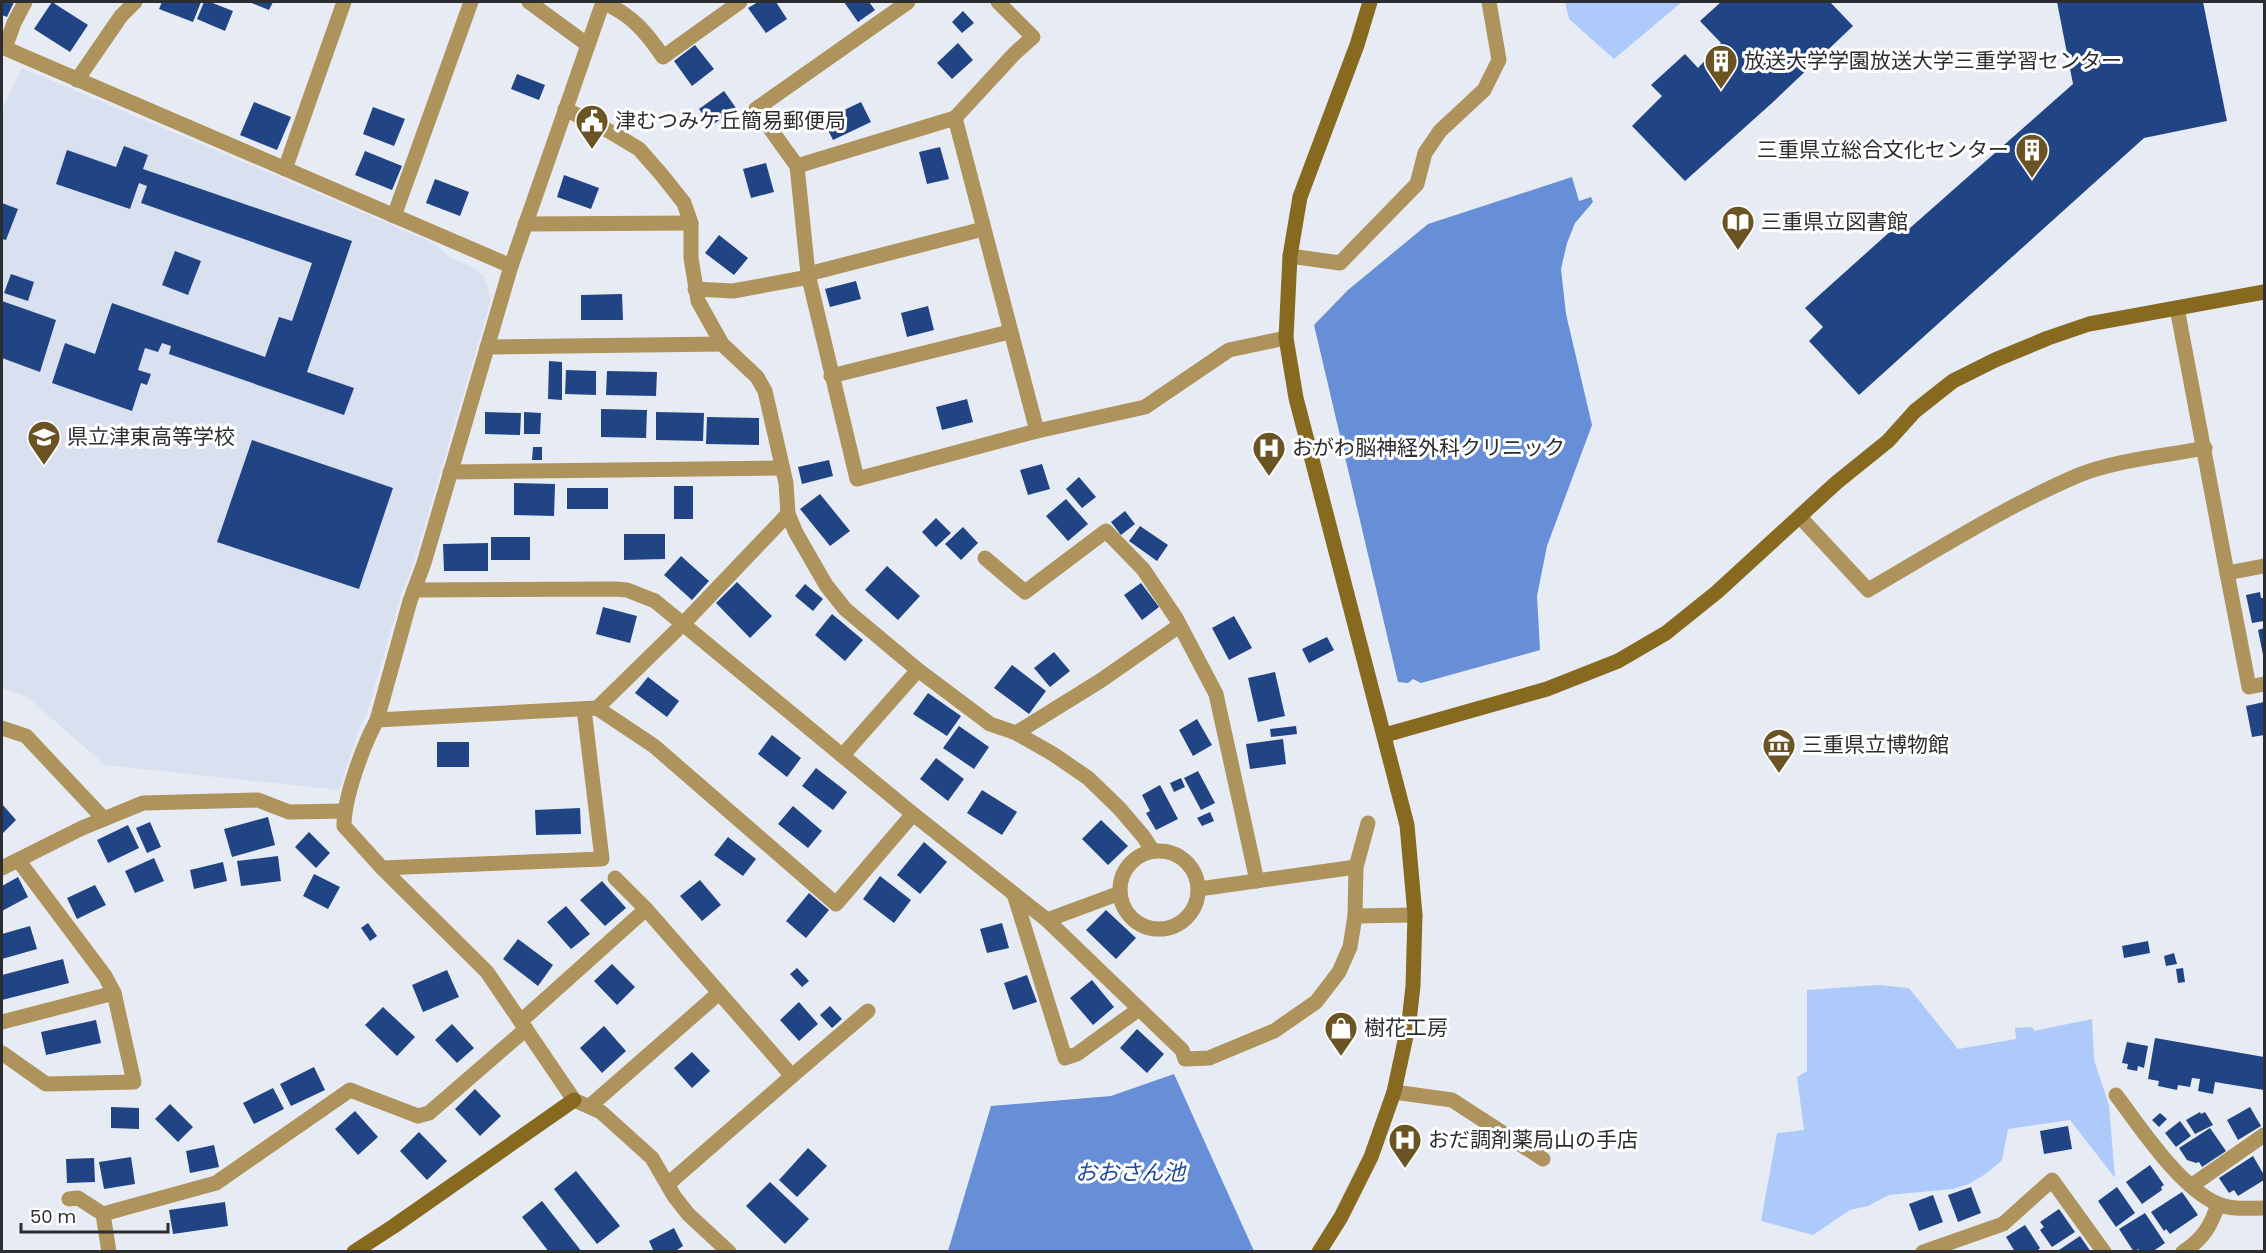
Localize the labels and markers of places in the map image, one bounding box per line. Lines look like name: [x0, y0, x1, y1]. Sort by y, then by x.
building icon: 放送大学学園放送大学三重学習センター: [1703, 43, 1739, 90]
place label: 放送大学学園放送大学三重学習センター: [1744, 46, 2122, 75]
public building icon: 津むつみケ丘簡易郵便局: [574, 103, 610, 150]
place label: 津むつみケ丘簡易郵便局: [615, 106, 846, 135]
building icon: 三重県立総合文化センター: [2014, 132, 2050, 179]
place label: 三重県立総合文化センター: [1757, 135, 2009, 164]
library icon: 三重県立図書館: [1720, 204, 1756, 251]
place label: 三重県立図書館: [1761, 207, 1908, 236]
school or university icon: 県立津東高等学校: [26, 419, 62, 466]
place label: 県立津東高等学校: [67, 422, 235, 451]
hospital icon: おがわ脳神経外科クリニック: [1251, 430, 1287, 477]
place label: おがわ脳神経外科クリニック: [1292, 433, 1565, 462]
museum icon: 三重県立博物館: [1761, 727, 1797, 774]
place label: 三重県立博物館: [1802, 730, 1949, 759]
shop icon: 樹花工房: [1323, 1010, 1359, 1057]
place label: 樹花工房: [1364, 1013, 1448, 1042]
hospital icon: おだ調剤薬局山の手店: [1387, 1122, 1423, 1169]
place label: おだ調剤薬局山の手店: [1428, 1125, 1638, 1154]

